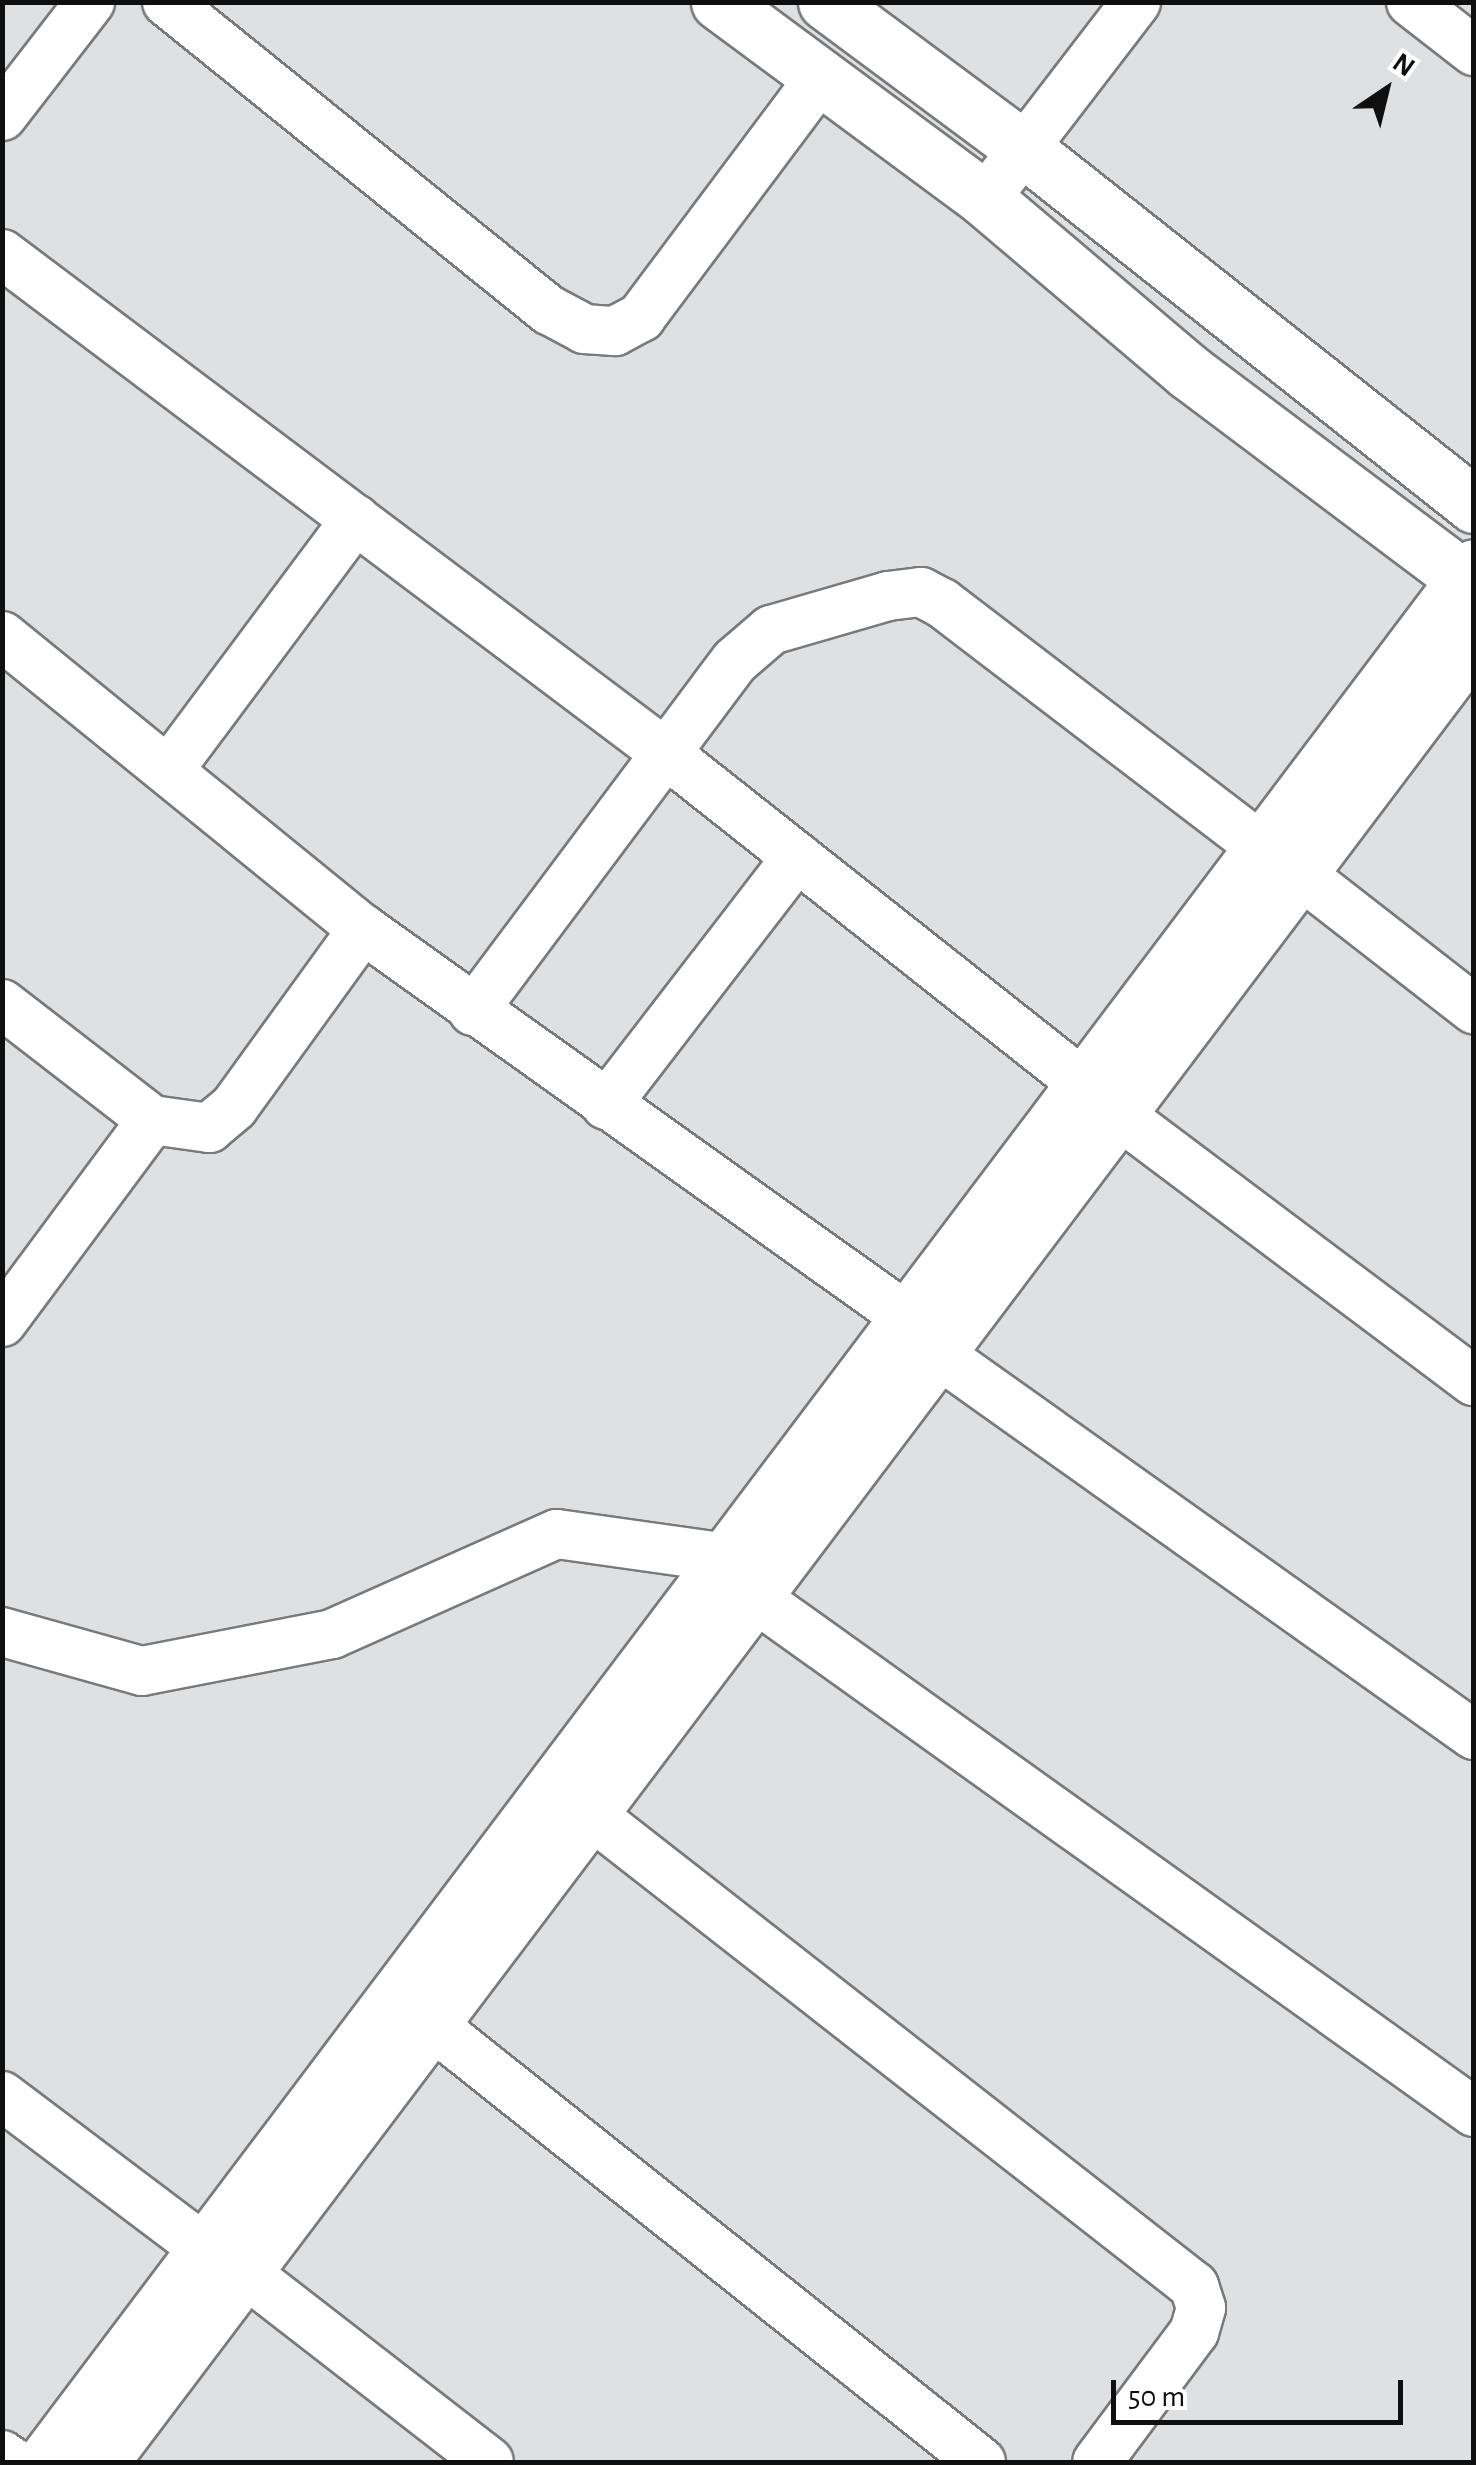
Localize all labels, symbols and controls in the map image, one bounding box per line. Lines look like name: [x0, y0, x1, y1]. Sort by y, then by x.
north arrow: [1336, 40, 1436, 140]
text: N: [1387, 48, 1419, 82]
scale bar: [1116, 2360, 1408, 2422]
text: 50 m: [1128, 2382, 1185, 2412]

